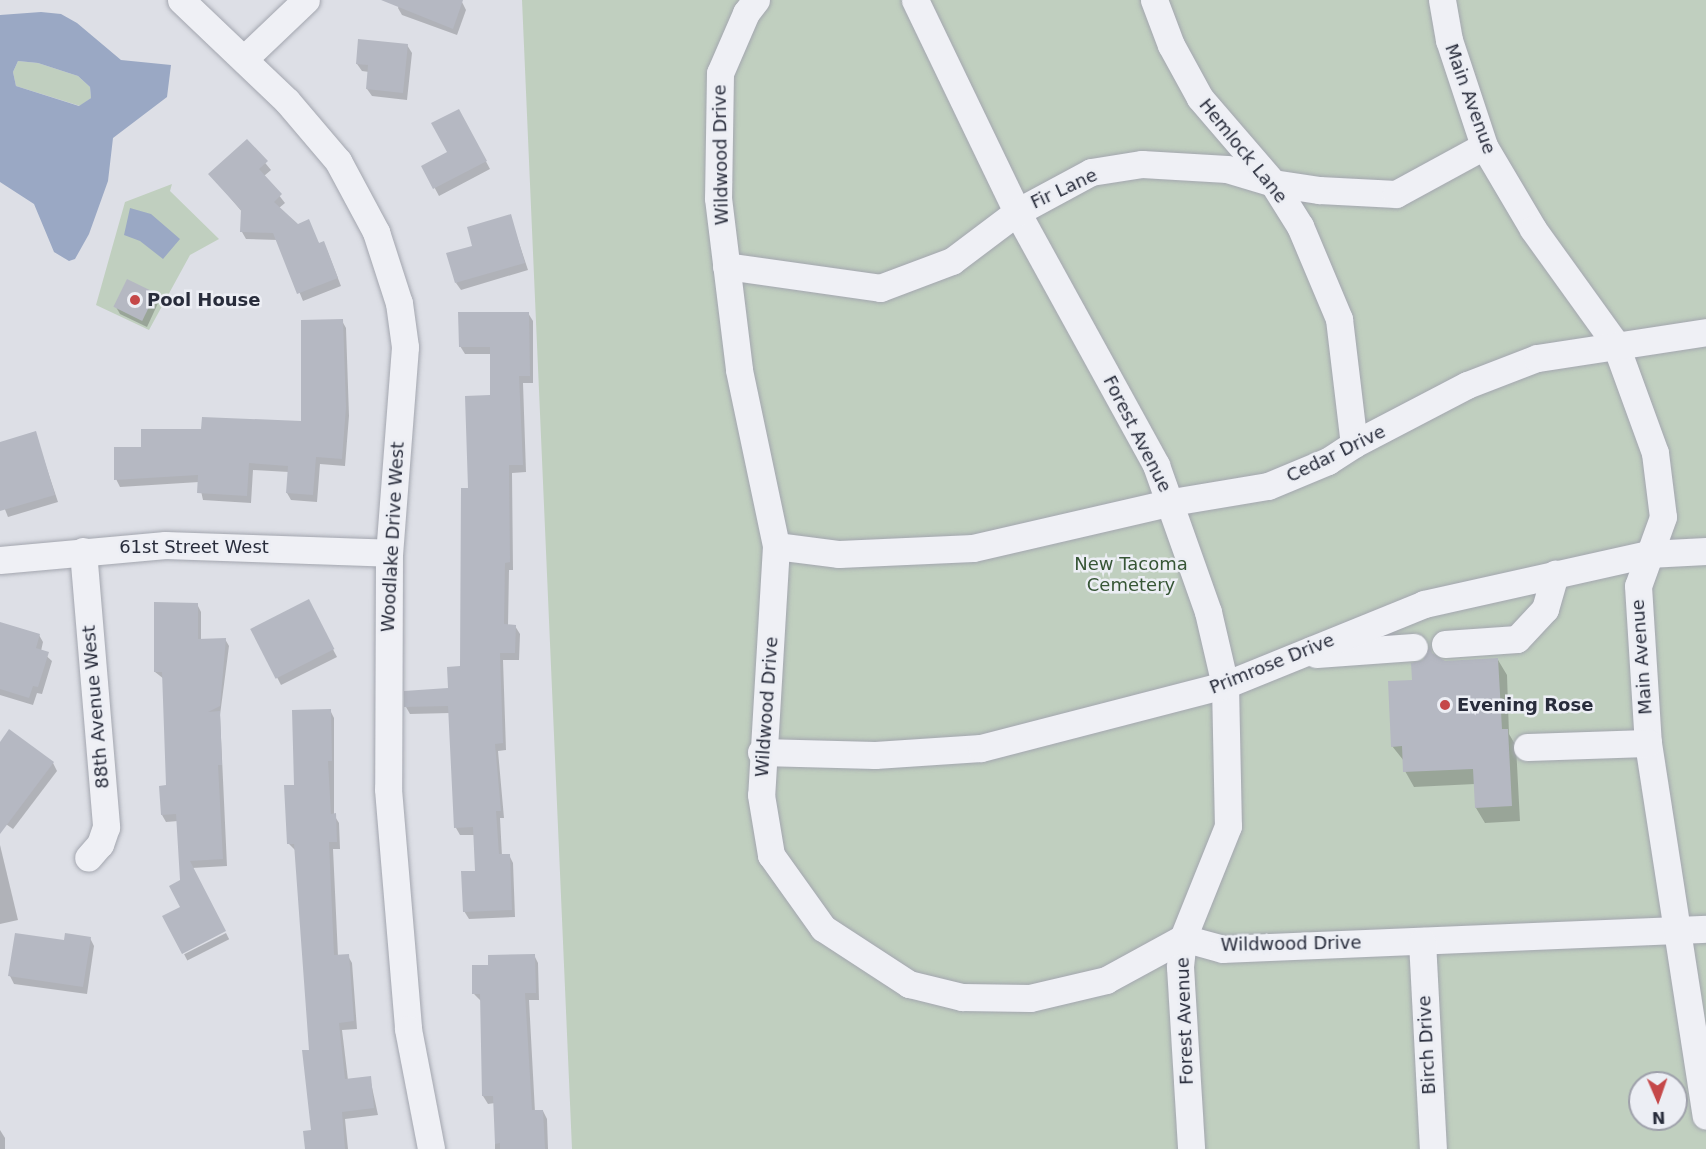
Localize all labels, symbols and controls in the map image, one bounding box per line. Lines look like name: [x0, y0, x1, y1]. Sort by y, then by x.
street label: Main Avenue: [1440, 41, 1500, 157]
street label: Wildwood Drive: [709, 84, 733, 226]
street label: Hemlock Lane: [1194, 95, 1292, 207]
street label: Fir Lane: [1027, 164, 1101, 214]
place label: Pool House: [147, 289, 261, 311]
marker: Pool House: [128, 293, 142, 307]
street label: Forest Avenue: [1098, 372, 1176, 496]
street label: Cedar Drive: [1283, 421, 1389, 487]
street label: Woodlake Drive West: [377, 441, 409, 633]
street label: 61st Street West: [119, 536, 269, 558]
park label: New Tacoma Cemetery: [1074, 554, 1188, 596]
street label: Main Avenue: [1627, 599, 1657, 715]
street label: 88th Avenue West: [78, 624, 114, 790]
street label: Primrose Drive: [1206, 629, 1338, 699]
street label: Wildwood Drive: [751, 636, 783, 778]
place label: Evening Rose: [1457, 694, 1593, 716]
marker: Evening Rose: [1438, 698, 1452, 712]
street label: Wildwood Drive: [1220, 932, 1362, 956]
street label: Forest Avenue: [1172, 957, 1198, 1085]
street label: Birch Drive: [1414, 995, 1440, 1095]
north arrow: [1628, 1071, 1688, 1131]
text: N: [1652, 1108, 1666, 1127]

